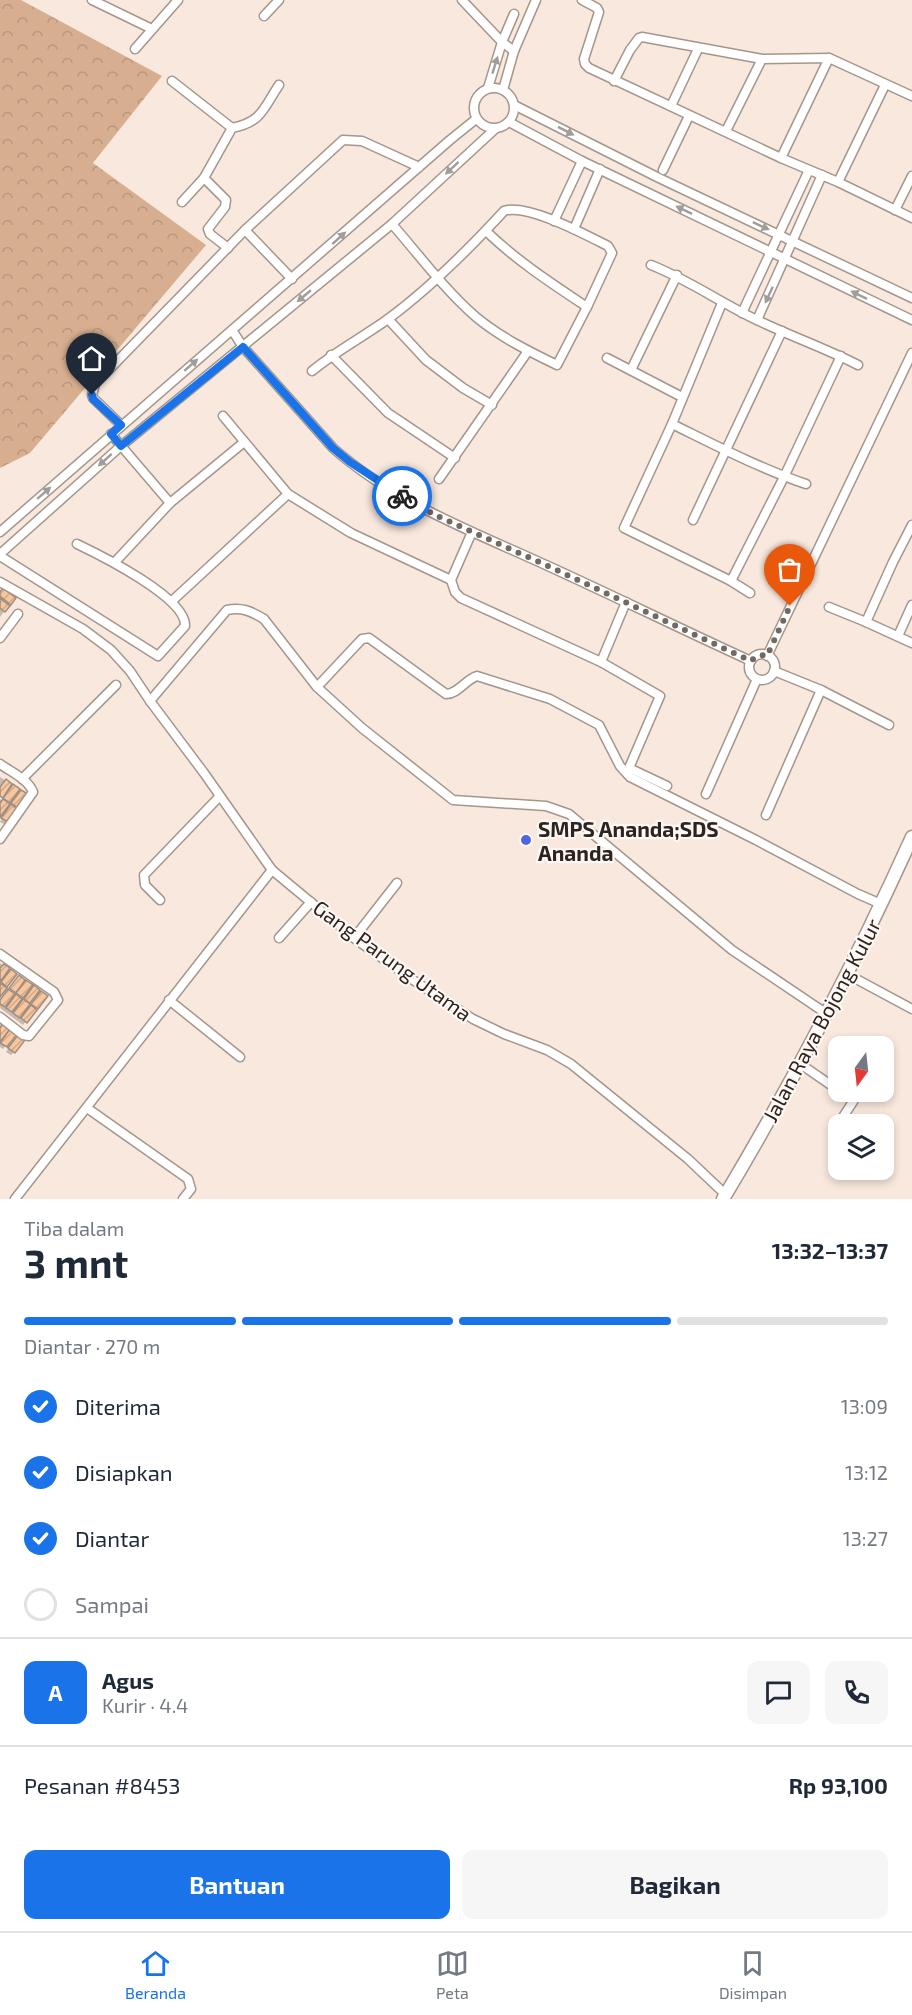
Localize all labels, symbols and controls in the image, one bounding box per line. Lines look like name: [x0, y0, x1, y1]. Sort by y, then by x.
one-way arrow: [491, 56, 500, 74]
one-way arrow: [558, 127, 575, 136]
one-way arrow: [444, 161, 459, 175]
one-way arrow: [675, 205, 693, 215]
one-way arrow: [752, 221, 769, 230]
one-way arrow: [331, 232, 346, 245]
one-way arrow: [764, 287, 773, 304]
one-way arrow: [297, 289, 312, 302]
one-way arrow: [851, 291, 868, 300]
pin: [66, 333, 117, 395]
icon: home: [75, 342, 108, 375]
one-way arrow: [183, 359, 199, 372]
one-way arrow: [98, 453, 113, 466]
courier: [372, 466, 432, 526]
icon: bike: [386, 480, 419, 513]
one-way arrow: [36, 487, 51, 500]
pin: [764, 544, 815, 606]
icon: bag: [773, 553, 806, 586]
place label: SMPS Ananda;SDS Ananda: [538, 816, 719, 865]
marker: SMPS Ananda;SDS Ananda: [519, 833, 533, 847]
street label: Gang Parung Utama: [309, 894, 477, 1026]
street label: Jalan Raya Bojong Kulur: [757, 914, 886, 1126]
north arrow: [828, 1036, 894, 1102]
map controls: [828, 1036, 894, 1180]
button: layers: [828, 1114, 894, 1180]
text: Tiba dalam: [24, 1216, 124, 1240]
text: 13:32–13:37: [772, 1237, 888, 1263]
text: 3 mnt: [24, 1239, 128, 1286]
text: Diantar · 270 m: [24, 1334, 160, 1358]
icon: check: [24, 1390, 57, 1423]
text: Diterima: [75, 1393, 161, 1419]
text: 13:09: [841, 1394, 888, 1418]
icon: check: [24, 1456, 57, 1489]
text: Disiapkan: [75, 1459, 173, 1485]
text: 13:12: [845, 1460, 888, 1484]
icon: check: [24, 1522, 57, 1555]
text: Diantar: [75, 1525, 149, 1551]
text: 13:27: [843, 1526, 888, 1550]
text: Sampai: [75, 1591, 149, 1617]
button: chat: [747, 1661, 810, 1724]
button: phone: [825, 1661, 888, 1724]
text: Agus: [102, 1667, 154, 1693]
text: A: [48, 1679, 63, 1705]
text: Kurir · 4.4: [102, 1693, 188, 1717]
text: Pesanan #8453: [24, 1772, 180, 1798]
text: Rp 93,100: [789, 1772, 888, 1798]
button: Bantuan: [24, 1850, 450, 1919]
button: Bagikan: [462, 1850, 888, 1919]
tab: Beranda: [125, 1947, 186, 2002]
tab: Peta: [436, 1947, 469, 2002]
tab: Disimpan: [719, 1947, 787, 2002]

